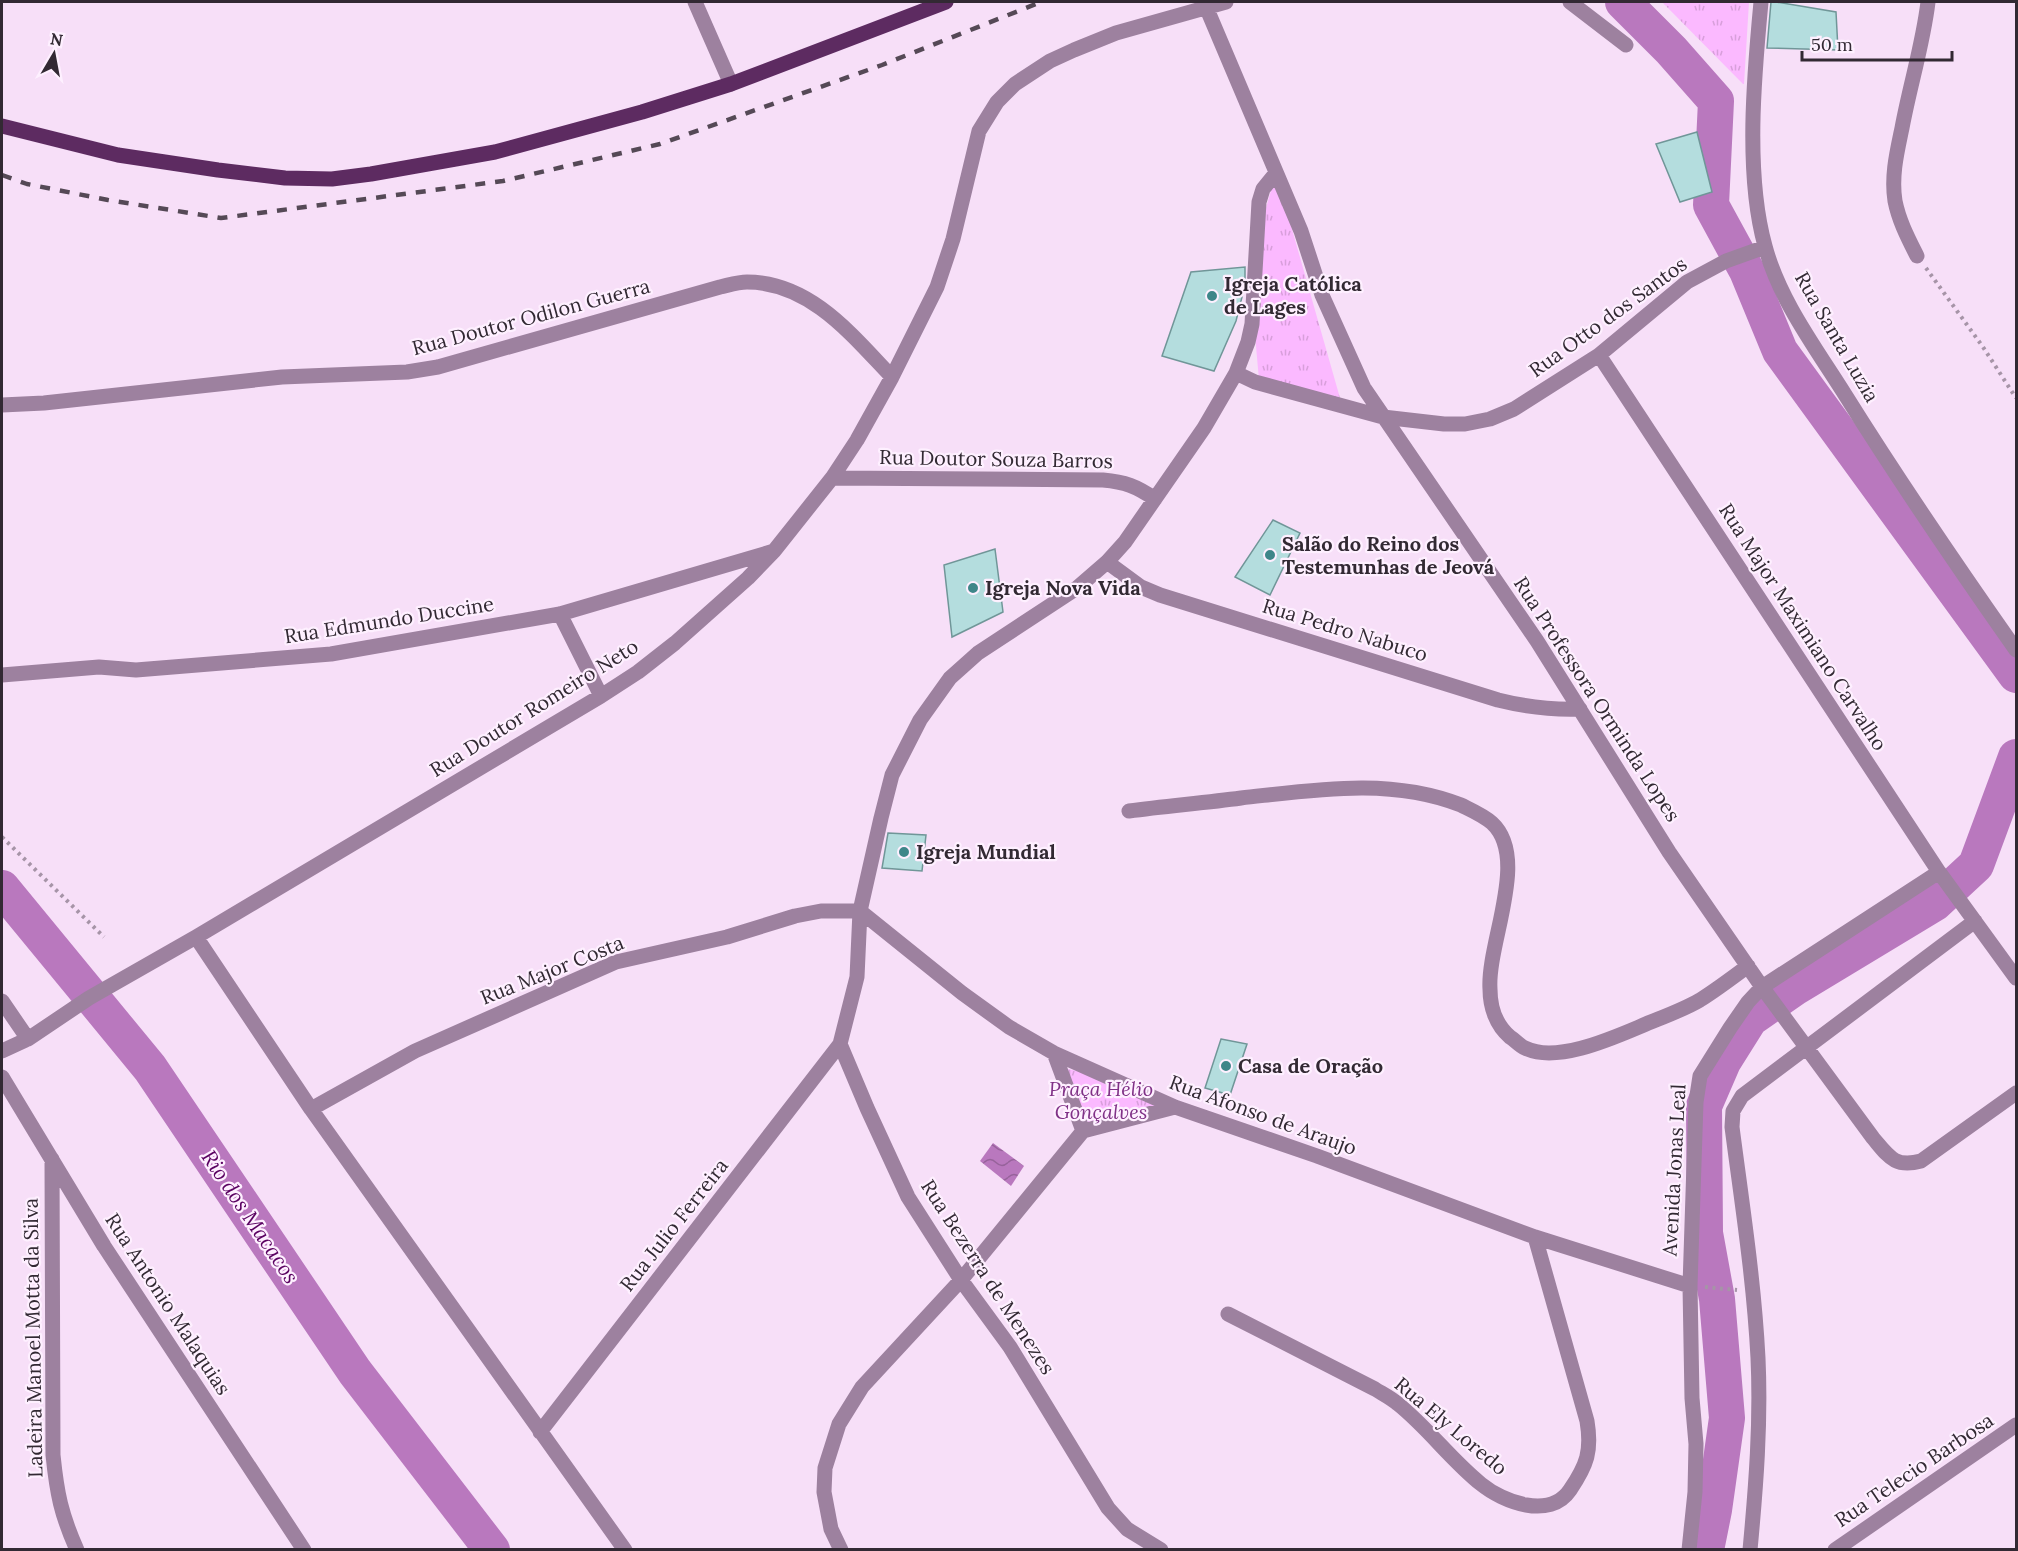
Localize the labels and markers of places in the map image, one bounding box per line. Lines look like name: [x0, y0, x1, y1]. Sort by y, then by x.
place label: Igreja Católica de Lages: [1224, 271, 1362, 319]
marker: Igreja Católica de Lages: [1205, 289, 1219, 303]
place label: Salão do Reino dos Testemunhas de Jeová: [1282, 531, 1495, 579]
marker: Salão do Reino dos Testemunhas de Jeová: [1263, 548, 1277, 562]
place label: Igreja Nova Vida: [985, 575, 1141, 600]
marker: Igreja Nova Vida: [966, 581, 980, 595]
place label: Igreja Mundial: [916, 839, 1056, 864]
marker: Igreja Mundial: [897, 845, 911, 859]
place label: Casa de Oração: [1238, 1053, 1383, 1078]
marker: Casa de Oração: [1219, 1059, 1233, 1073]

